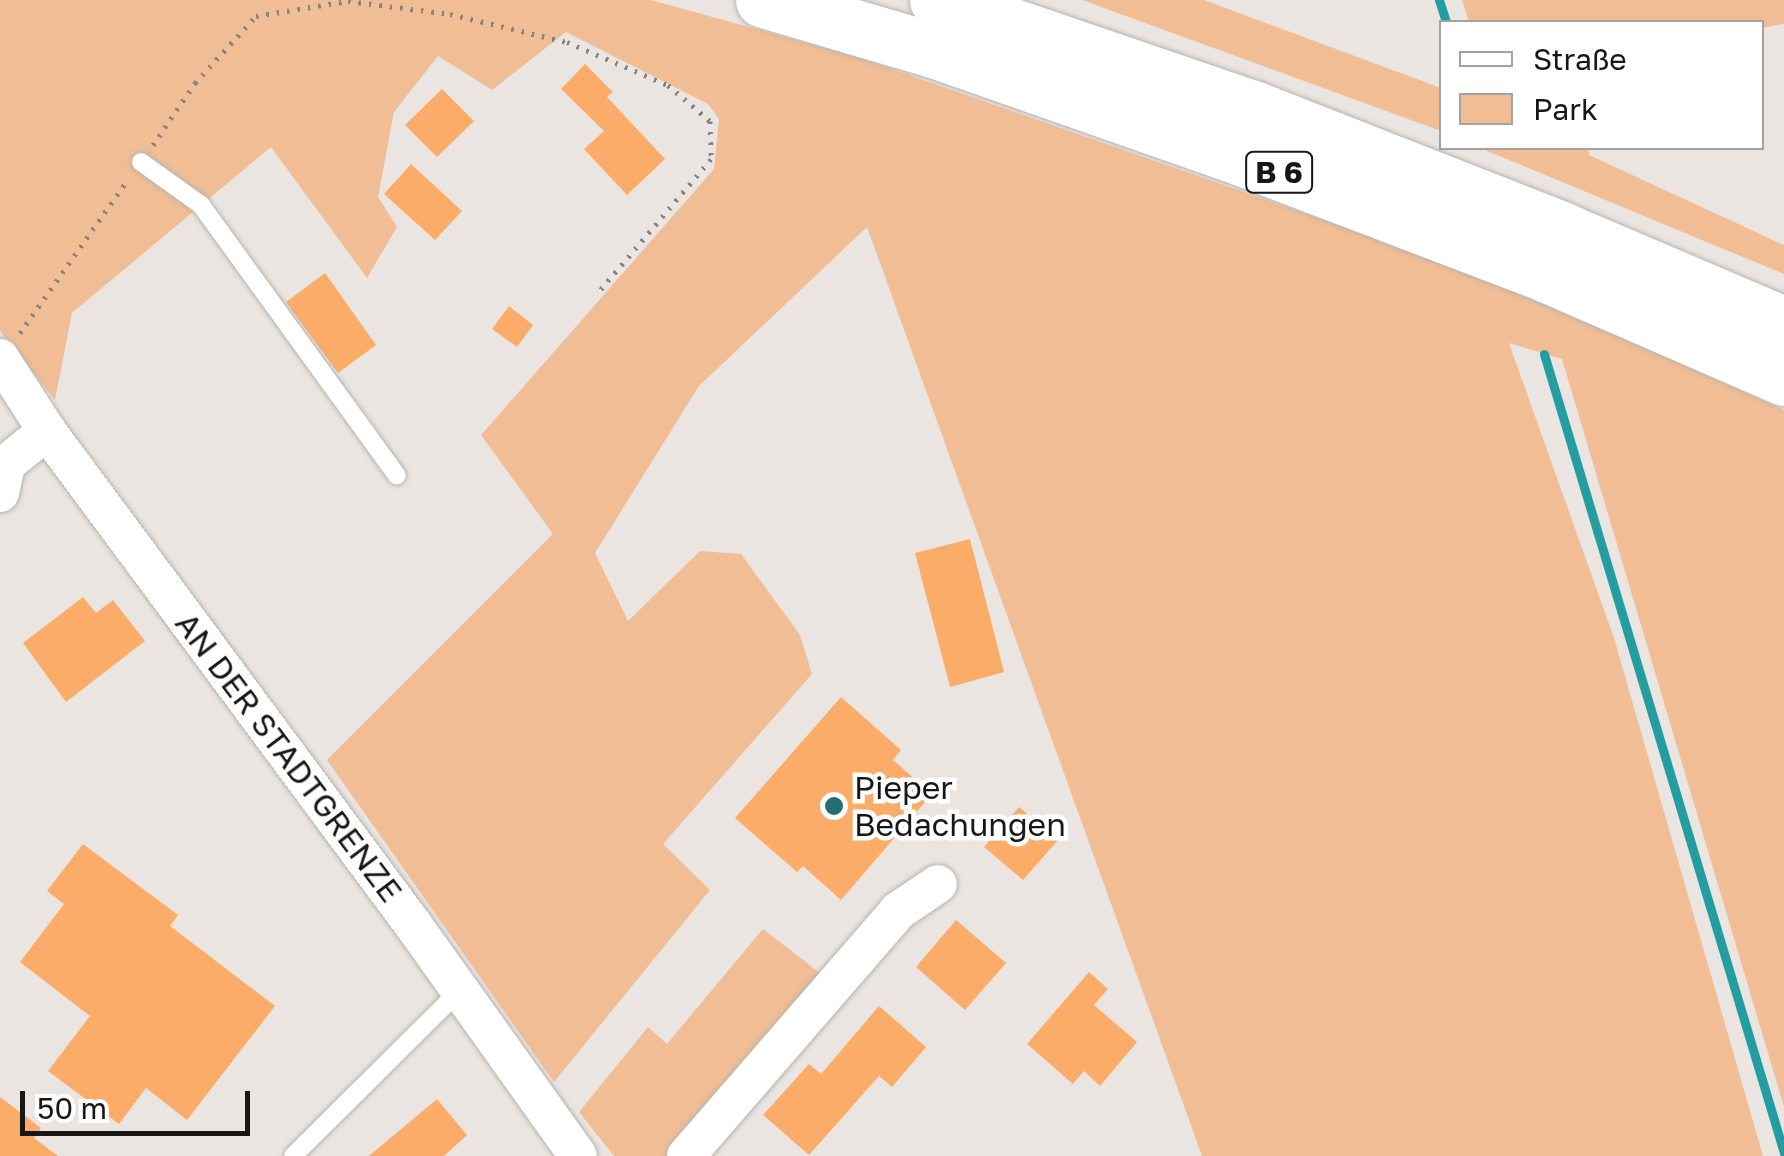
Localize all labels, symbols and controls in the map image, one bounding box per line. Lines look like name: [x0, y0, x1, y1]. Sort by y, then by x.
legend: [1439, 20, 1764, 150]
text: Straße: [1533, 41, 1627, 77]
text: Park: [1533, 91, 1598, 127]
road number: B 6: [1244, 147, 1314, 197]
street label: AN DER STADTGRENZE: [168, 605, 410, 909]
place label: Pieper Bedachungen: [854, 769, 1066, 844]
marker: Pieper Bedachungen: [823, 795, 845, 817]
scale bar: [25, 1071, 255, 1133]
text: 50 m: [37, 1090, 107, 1126]

